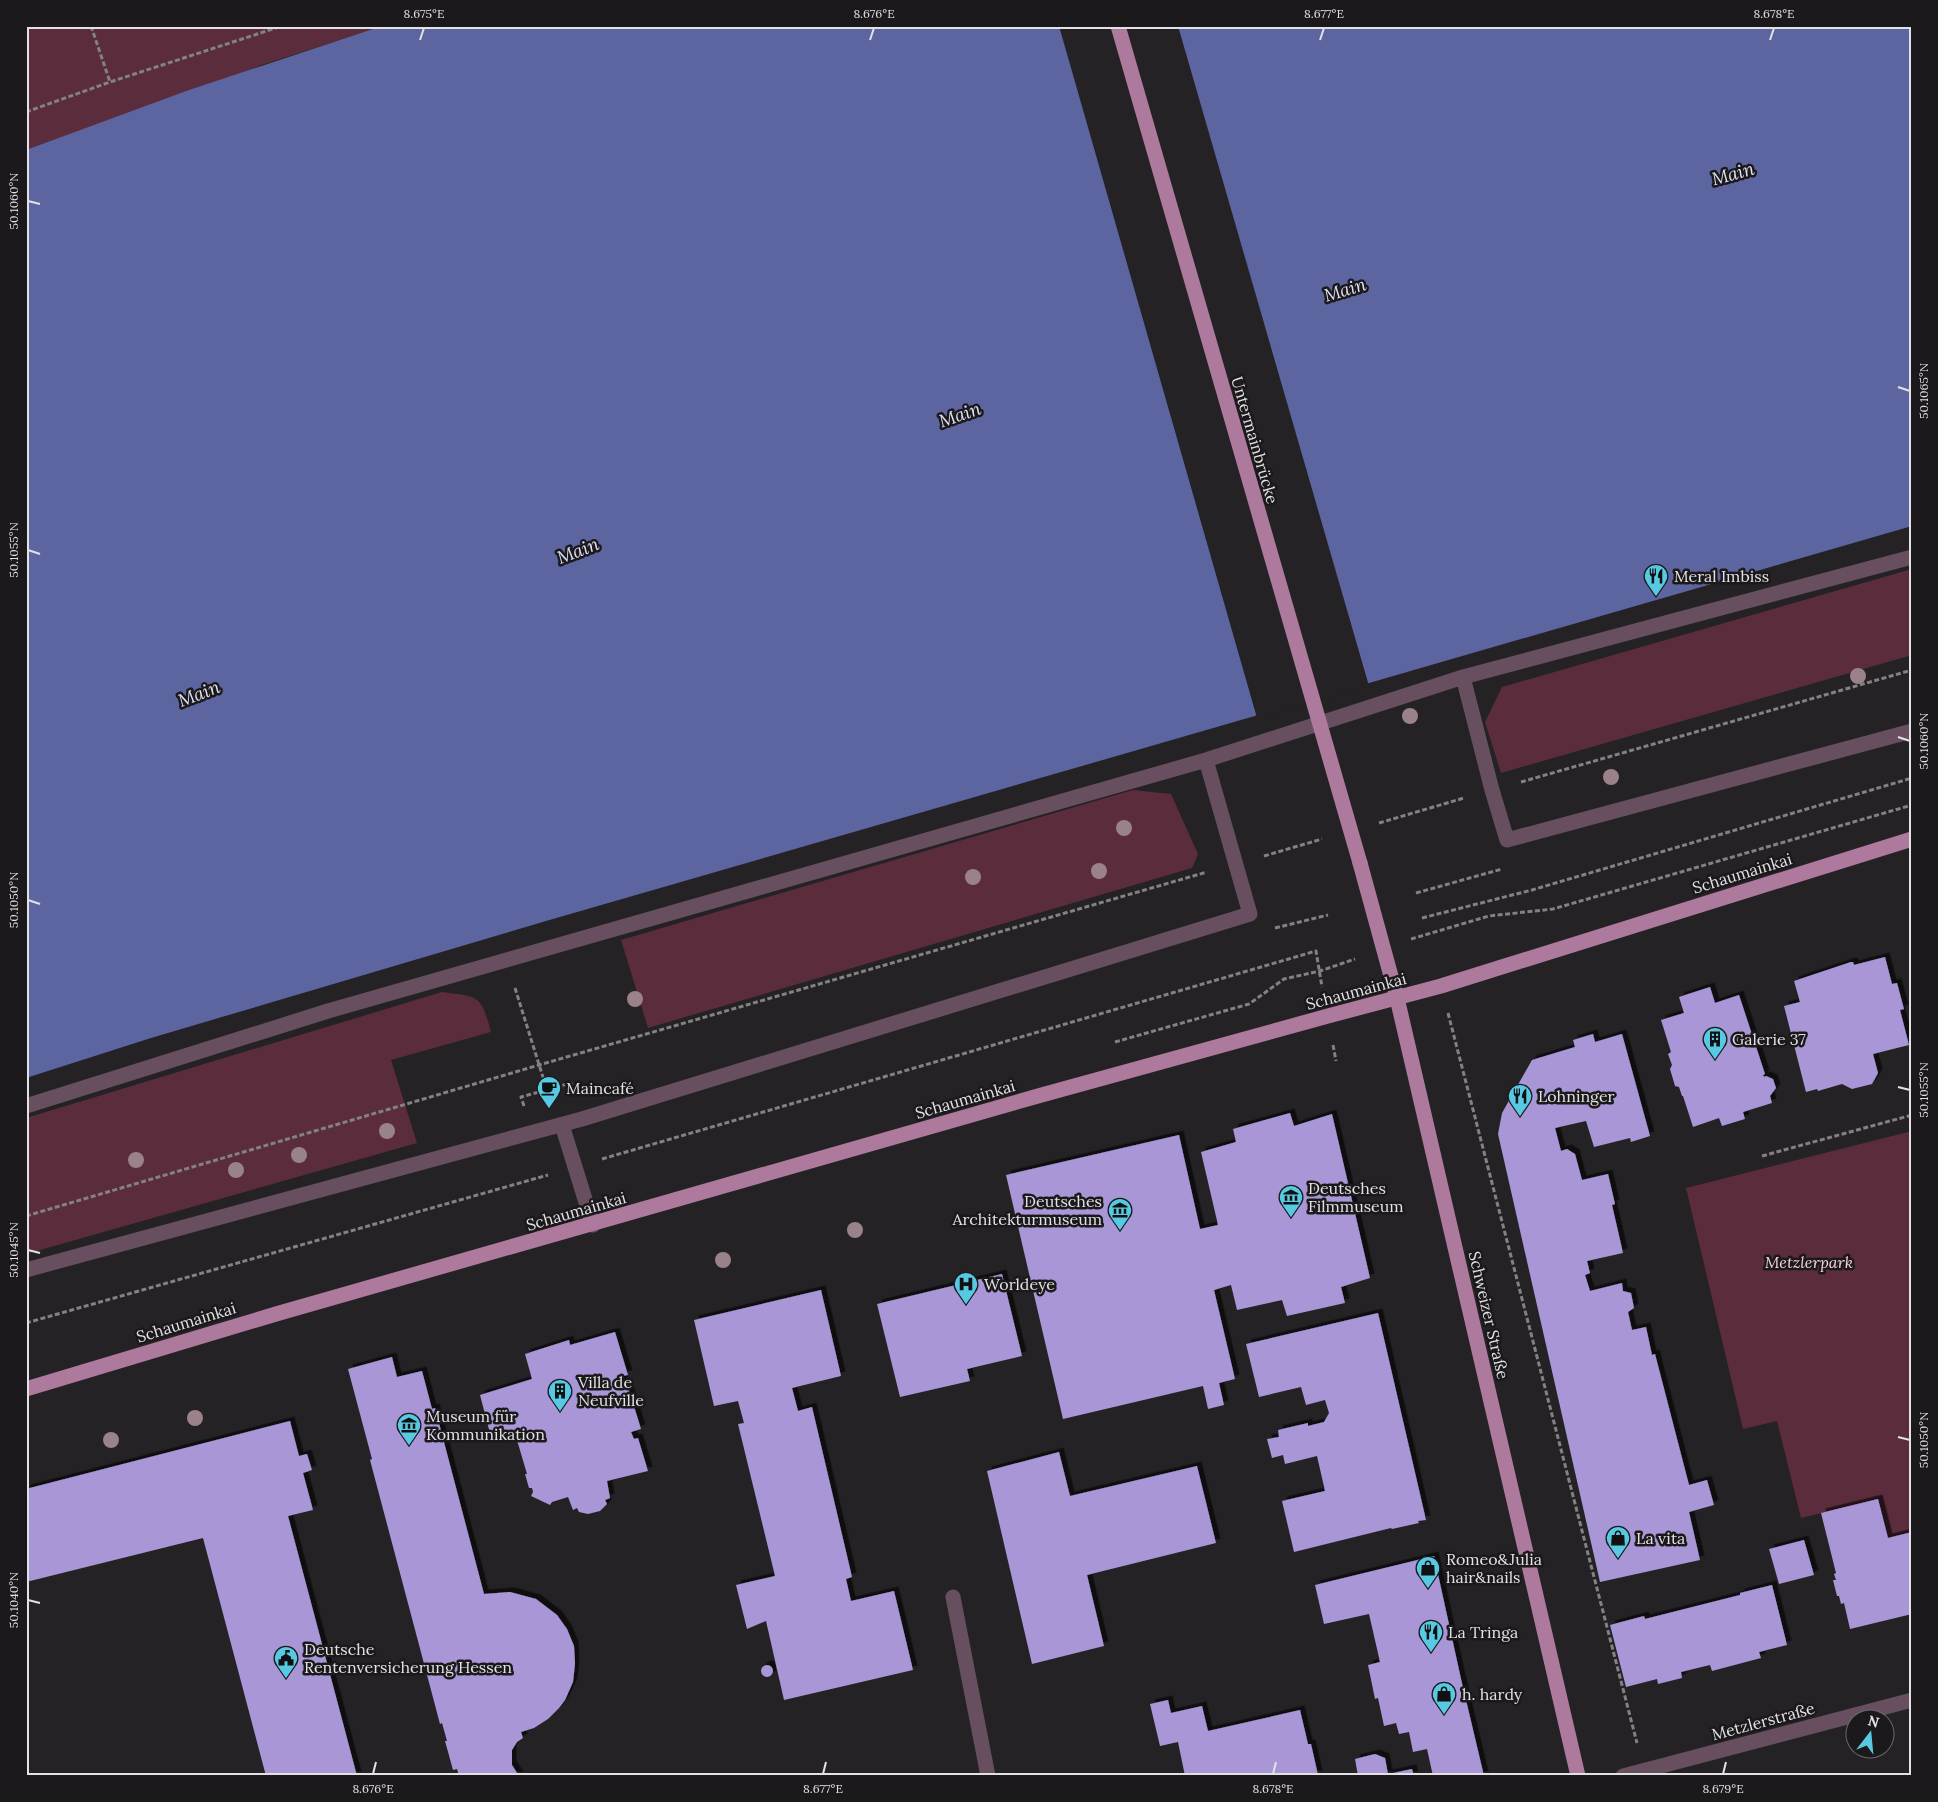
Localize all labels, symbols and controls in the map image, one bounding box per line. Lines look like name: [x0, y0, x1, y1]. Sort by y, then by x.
text: 8.675°E: [404, 6, 444, 21]
text: 8.676°E: [853, 6, 895, 21]
text: 8.677°E: [1304, 6, 1344, 21]
text: 8.678°E: [1753, 6, 1795, 21]
water label: Main: [1709, 157, 1757, 190]
text: 50.1060°N: [6, 173, 21, 229]
water label: Main: [1321, 272, 1369, 307]
text: 50.1065°N: [1916, 363, 1931, 419]
street label: Untermainbrücke: [1227, 374, 1283, 506]
water label: Main: [936, 397, 984, 432]
text: 50.1055°N: [6, 522, 21, 578]
water label: Main: [554, 532, 602, 569]
restaurant icon: Meral Imbiss: [1643, 563, 1669, 597]
place label: Meral Imbiss: [1674, 566, 1769, 586]
water label: Main: [175, 675, 223, 712]
text: 50.1060°N: [1916, 713, 1931, 769]
street label: Schaumainkai: [1690, 848, 1794, 898]
text: 50.1050°N: [6, 872, 21, 928]
street label: Schaumainkai: [1304, 968, 1408, 1014]
building icon: Galerie 37: [1702, 1026, 1728, 1060]
place label: Galerie 37: [1732, 1029, 1806, 1049]
text: 50.1055°N: [1916, 1062, 1931, 1118]
cafe icon: Maincafé: [536, 1075, 562, 1109]
street label: Schaumainkai: [913, 1075, 1017, 1123]
place label: Maincafé: [566, 1078, 634, 1098]
restaurant icon: Lohninger: [1507, 1083, 1533, 1117]
place label: Lohninger: [1538, 1086, 1615, 1106]
place label: Deutsches Filmmuseum: [1308, 1178, 1404, 1216]
museum icon: Deutsches Filmmuseum: [1278, 1184, 1304, 1218]
street label: Schaumainkai: [524, 1187, 628, 1235]
place label: Deutsches Architekturmuseum: [951, 1191, 1102, 1229]
museum icon: Deutsches Architekturmuseum: [1107, 1197, 1133, 1231]
text: 50.1045°N: [6, 1222, 21, 1278]
street label: Schweizer Straße: [1465, 1249, 1514, 1381]
park label: Metzlerpark: [1765, 1252, 1853, 1272]
hospital icon: Worldeye: [953, 1271, 979, 1305]
place label: Worldeye: [984, 1274, 1055, 1294]
street label: Schaumainkai: [134, 1297, 238, 1347]
place label: Villa de Neufville: [577, 1372, 644, 1410]
building icon: Villa de Neufville: [547, 1378, 573, 1412]
place label: Museum für Kommunikation: [426, 1406, 545, 1444]
museum icon: Museum für Kommunikation: [396, 1412, 422, 1446]
text: 50.1050°N: [1916, 1412, 1931, 1468]
shop icon: La vita: [1605, 1525, 1631, 1559]
place label: La vita: [1636, 1528, 1685, 1548]
place label: Romeo&Julia hair&nails: [1446, 1549, 1542, 1587]
shop icon: Romeo&Julia hair&nails: [1415, 1555, 1441, 1589]
text: 50.1040°N: [6, 1572, 21, 1628]
restaurant icon: La Tringa: [1418, 1619, 1444, 1653]
place label: La Tringa: [1448, 1622, 1518, 1642]
place label: Deutsche Rentenversicherung Hessen: [304, 1639, 512, 1677]
public building icon: Deutsche Rentenversicherung Hessen: [273, 1645, 299, 1679]
shop icon: h. hardy: [1431, 1681, 1457, 1715]
place label: h. hardy: [1462, 1684, 1523, 1704]
street label: Metzlerstraße: [1709, 1698, 1817, 1744]
north arrow: [1846, 1710, 1896, 1760]
text: N: [1866, 1711, 1881, 1732]
text: 8.676°E: [352, 1781, 394, 1796]
text: 8.677°E: [803, 1781, 843, 1796]
text: 8.678°E: [1252, 1781, 1294, 1796]
text: 8.679°E: [1702, 1781, 1744, 1796]

